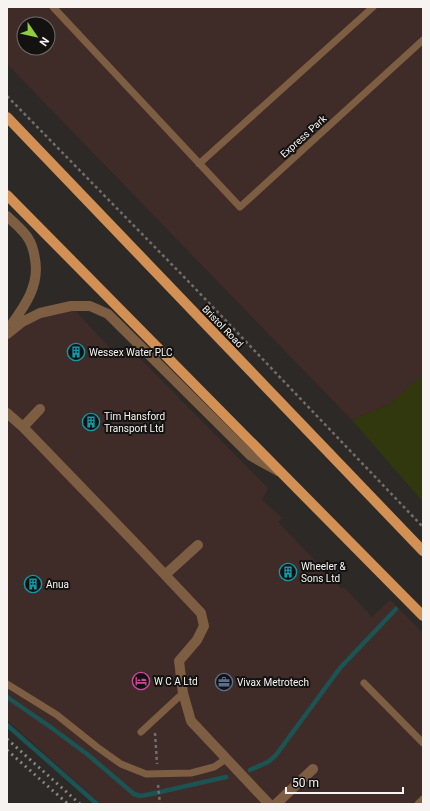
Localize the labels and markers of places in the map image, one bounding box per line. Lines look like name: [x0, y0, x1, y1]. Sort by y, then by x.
building icon: Wessex Water PLC: [66, 342, 86, 362]
place label: Wessex Water PLC: [89, 347, 173, 358]
place label: Tim Hansford Transport Ltd: [104, 411, 165, 434]
building icon: Tim Hansford Transport Ltd: [81, 412, 101, 432]
place label: Wheeler & Sons Ltd: [301, 561, 347, 584]
building icon: Wheeler & Sons Ltd: [278, 562, 298, 582]
building icon: Anua: [23, 574, 43, 594]
place label: Anua: [46, 579, 69, 590]
hotel icon: W C A Ltd: [131, 671, 151, 691]
office icon: Vivax Metrotech: [214, 672, 234, 692]
place label: W C A Ltd: [154, 676, 198, 687]
place label: Vivax Metrotech: [237, 677, 309, 688]

